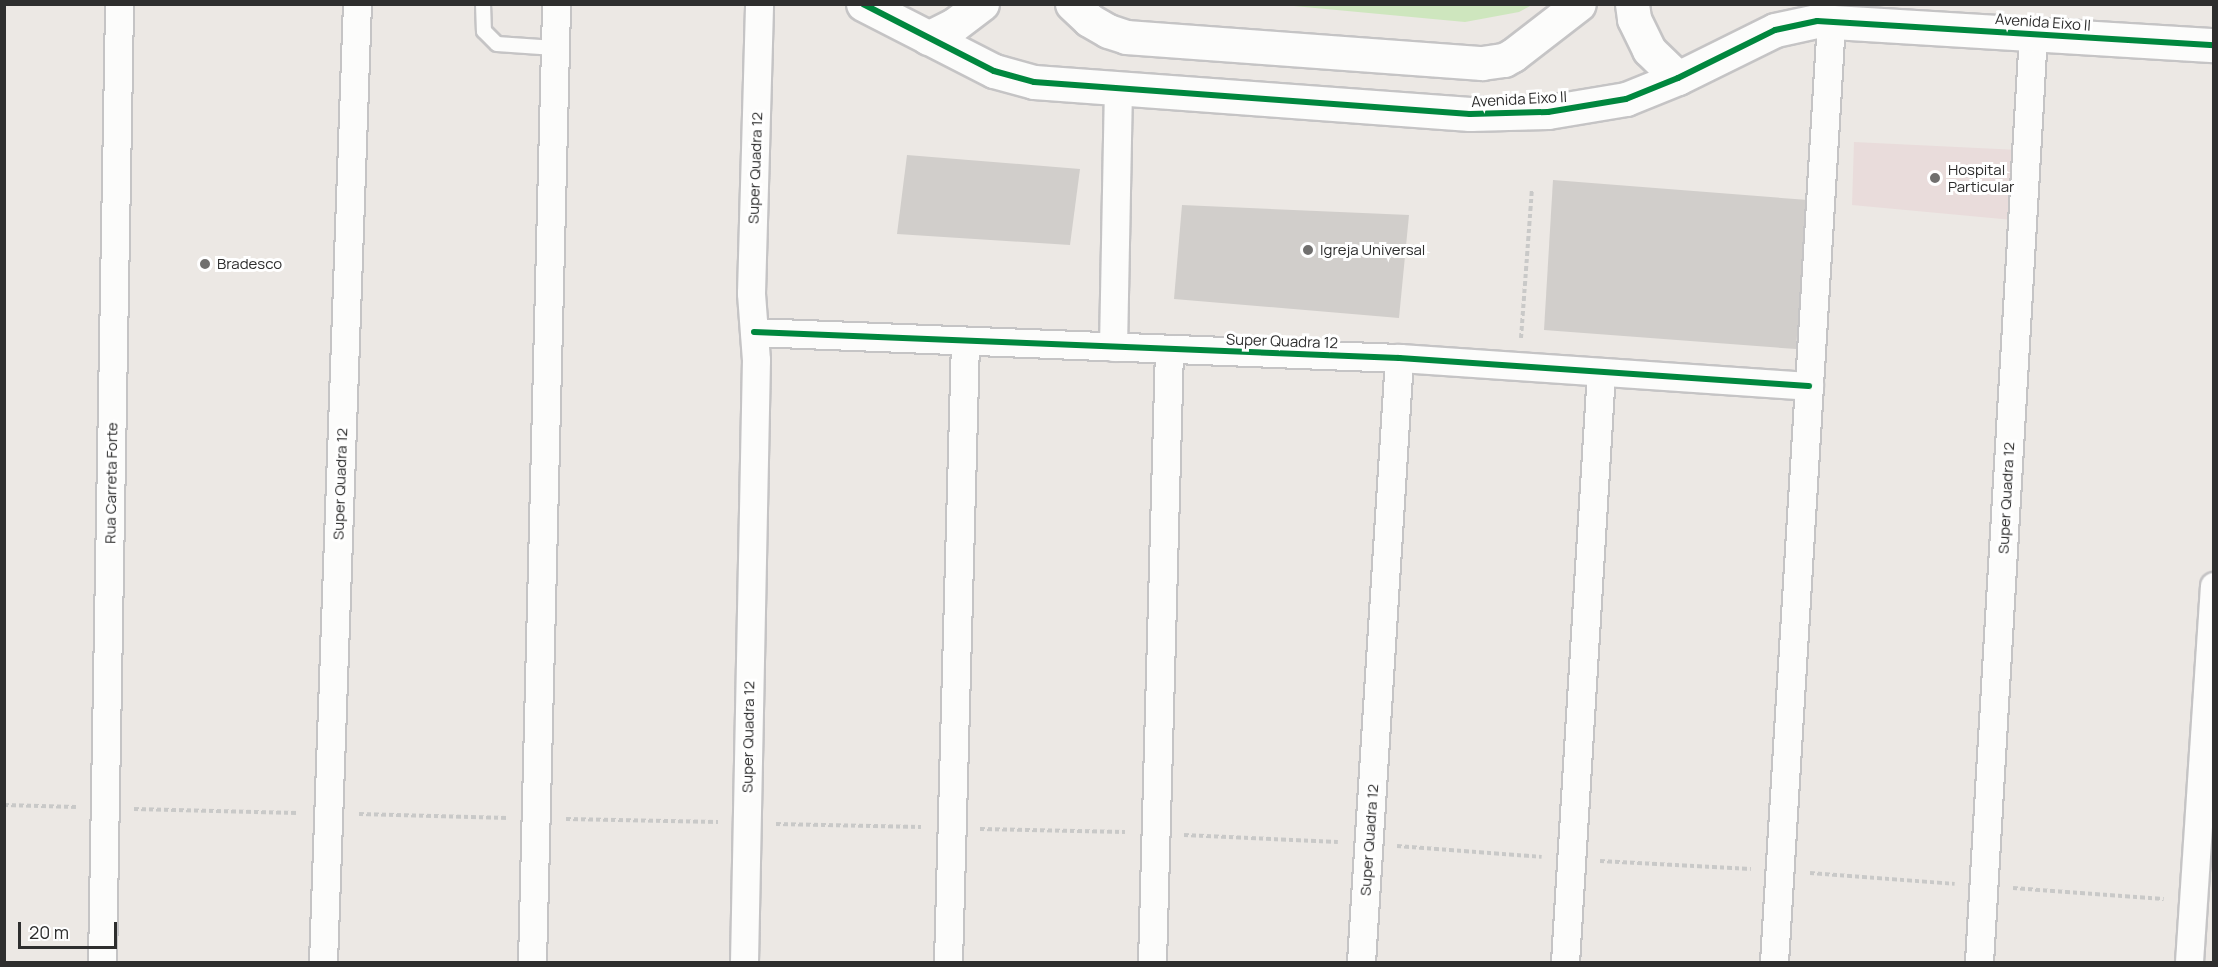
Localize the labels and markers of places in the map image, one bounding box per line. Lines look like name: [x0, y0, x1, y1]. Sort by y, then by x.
place label: Hospital Particular: [1948, 160, 2014, 195]
marker: Hospital Particular: [1926, 169, 1944, 187]
place label: Igreja Universal: [1320, 241, 1425, 259]
marker: Igreja Universal: [1301, 243, 1315, 257]
place label: Bradesco: [217, 255, 282, 273]
marker: Bradesco: [198, 257, 212, 271]

